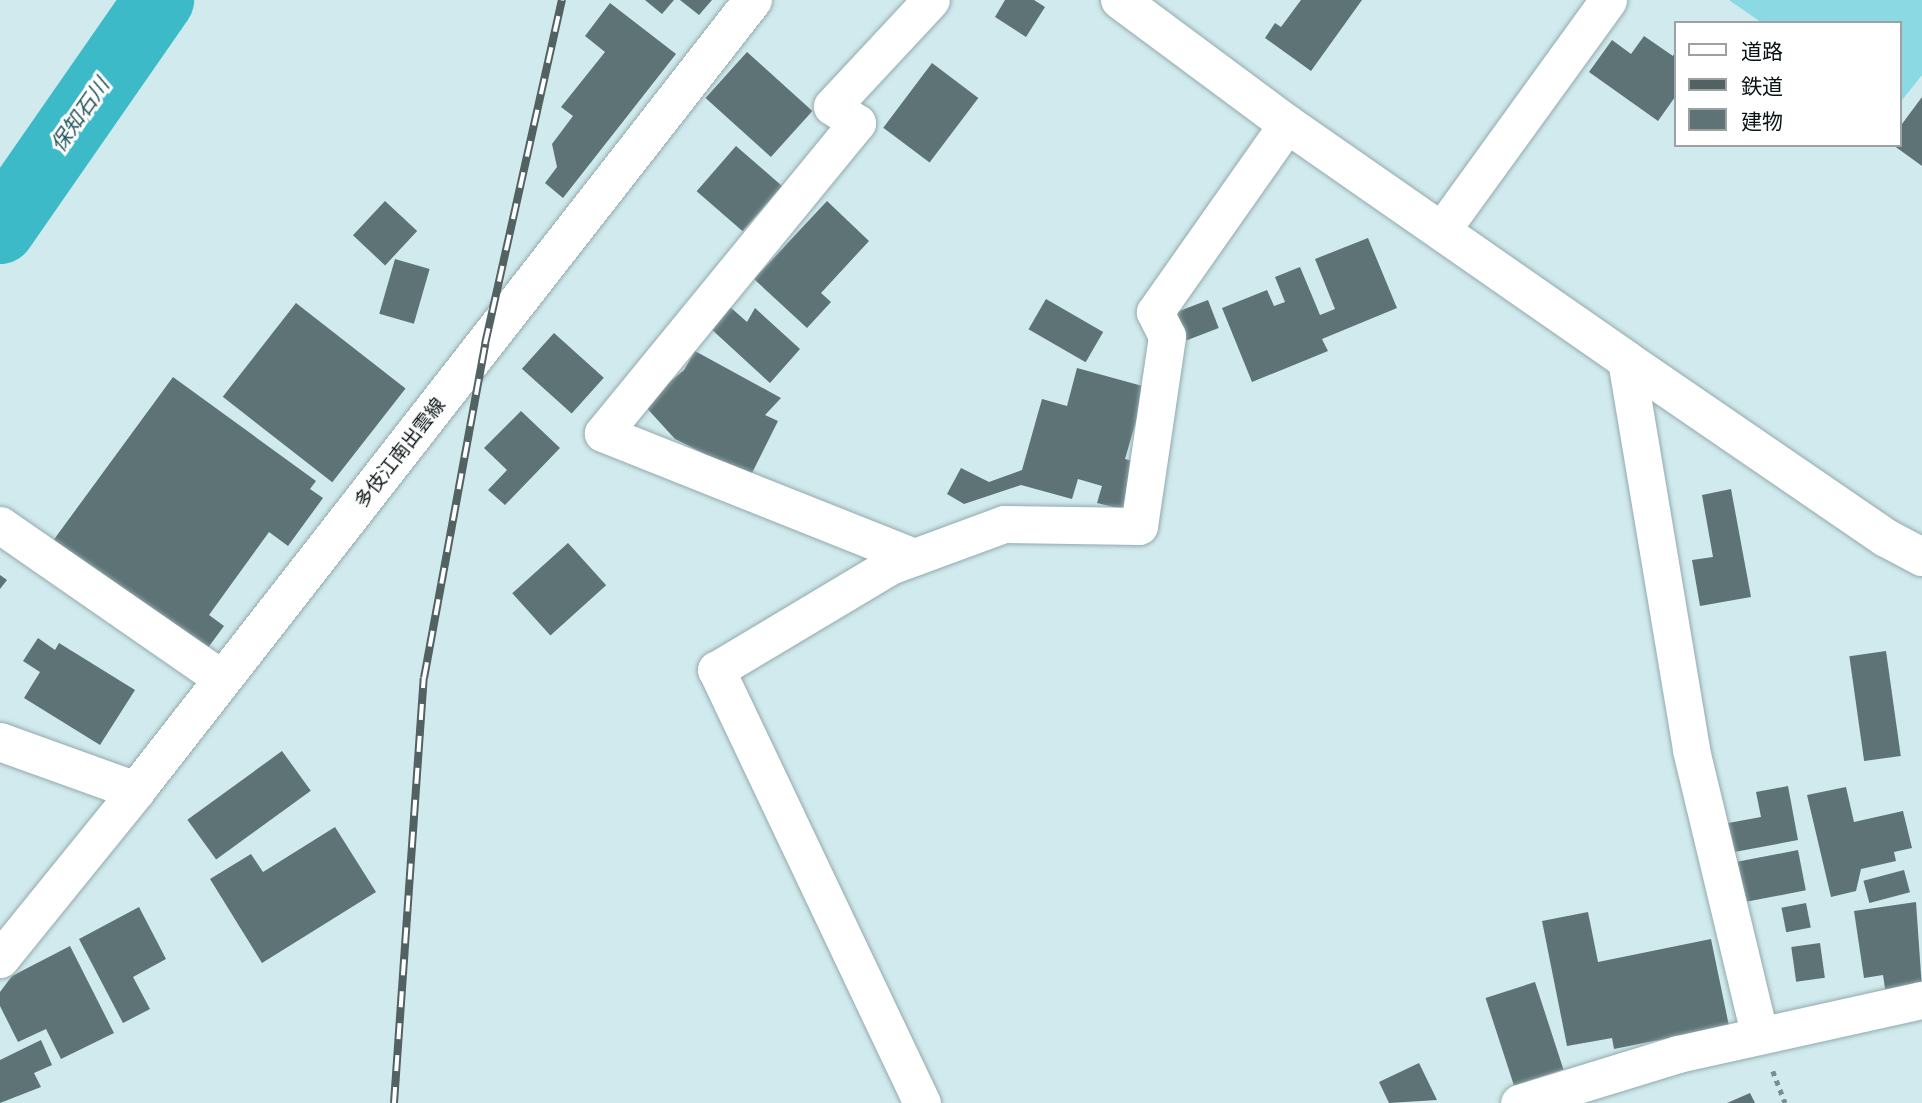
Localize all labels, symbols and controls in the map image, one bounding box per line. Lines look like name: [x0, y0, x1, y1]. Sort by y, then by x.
legend: [1674, 21, 1901, 147]
text: 道路: [1741, 40, 1783, 63]
water label: 保知石川: [46, 73, 114, 157]
text: 鉄道: [1741, 75, 1783, 98]
text: 建物: [1741, 110, 1783, 133]
street label: 多伎江南出雲線: [350, 394, 450, 512]

